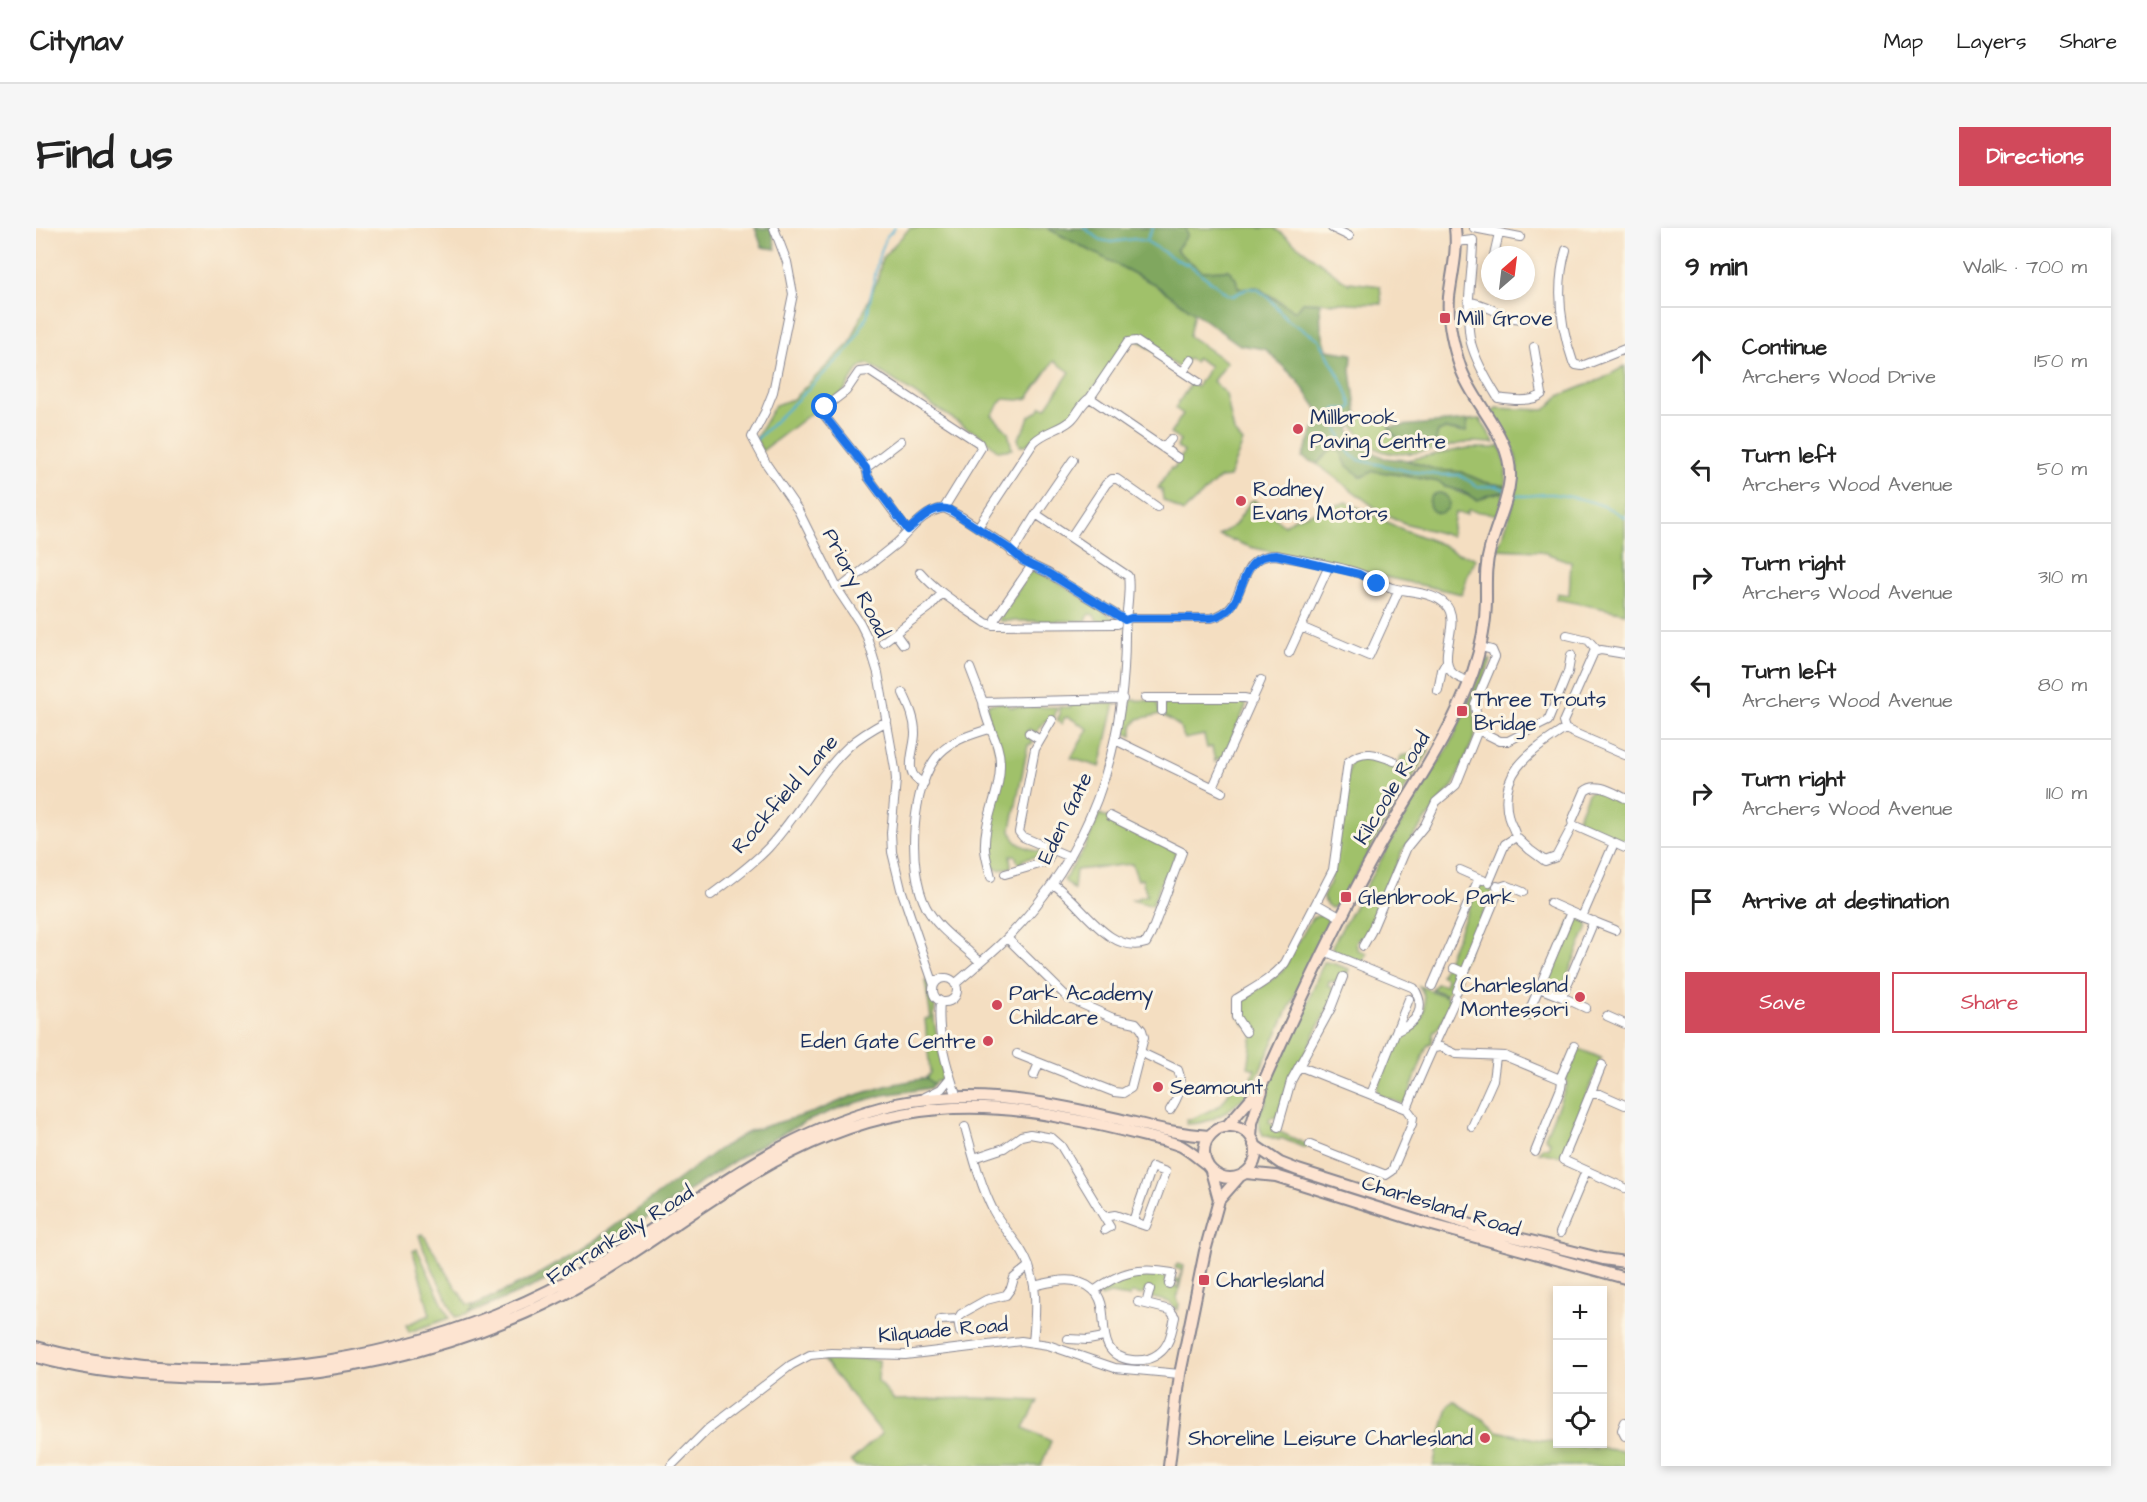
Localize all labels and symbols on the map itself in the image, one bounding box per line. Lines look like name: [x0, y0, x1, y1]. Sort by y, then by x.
north arrow: [1481, 246, 1535, 300]
place label: Mill Grove: [1457, 304, 1553, 333]
marker: Mill Grove: [1438, 311, 1452, 325]
route start: [811, 393, 837, 419]
place label: Millbrook Paving Centre: [1310, 403, 1446, 458]
marker: Millbrook Paving Centre: [1291, 422, 1305, 436]
place label: Rodney Evans Motors: [1253, 475, 1388, 528]
marker: Rodney Evans Motors: [1234, 494, 1248, 508]
street label: Priory Road: [813, 523, 897, 644]
route end: [1363, 570, 1389, 596]
place label: Three Trouts Bridge: [1474, 685, 1606, 740]
marker: Three Trouts Bridge: [1455, 704, 1469, 718]
street label: Kilcoole Road: [1347, 726, 1437, 850]
street label: Rockfield Lane: [725, 728, 845, 860]
street label: Eden Gate: [1030, 767, 1100, 869]
place label: Glenbrook Park: [1358, 883, 1515, 912]
marker: Glenbrook Park: [1339, 890, 1353, 904]
place label: Charlesland Montessori: [1460, 971, 1568, 1024]
place label: Park Academy Childcare: [1009, 979, 1154, 1032]
marker: Charlesland Montessori: [1573, 990, 1587, 1004]
marker: Park Academy Childcare: [990, 998, 1004, 1012]
place label: Eden Gate Centre: [801, 1027, 976, 1056]
marker: Eden Gate Centre: [981, 1034, 995, 1048]
place label: Seamount: [1170, 1073, 1264, 1102]
marker: Seamount: [1151, 1080, 1165, 1094]
street label: Charlesland Road: [1358, 1168, 1524, 1244]
street label: Farrankelly Road: [541, 1178, 700, 1294]
place label: Charlesland: [1216, 1266, 1324, 1295]
marker: Charlesland: [1197, 1273, 1211, 1287]
street label: Kilquade Road: [877, 1310, 1009, 1350]
place label: Shoreline Leisure Charlesland: [1188, 1424, 1473, 1453]
marker: Shoreline Leisure Charlesland: [1478, 1431, 1492, 1445]

